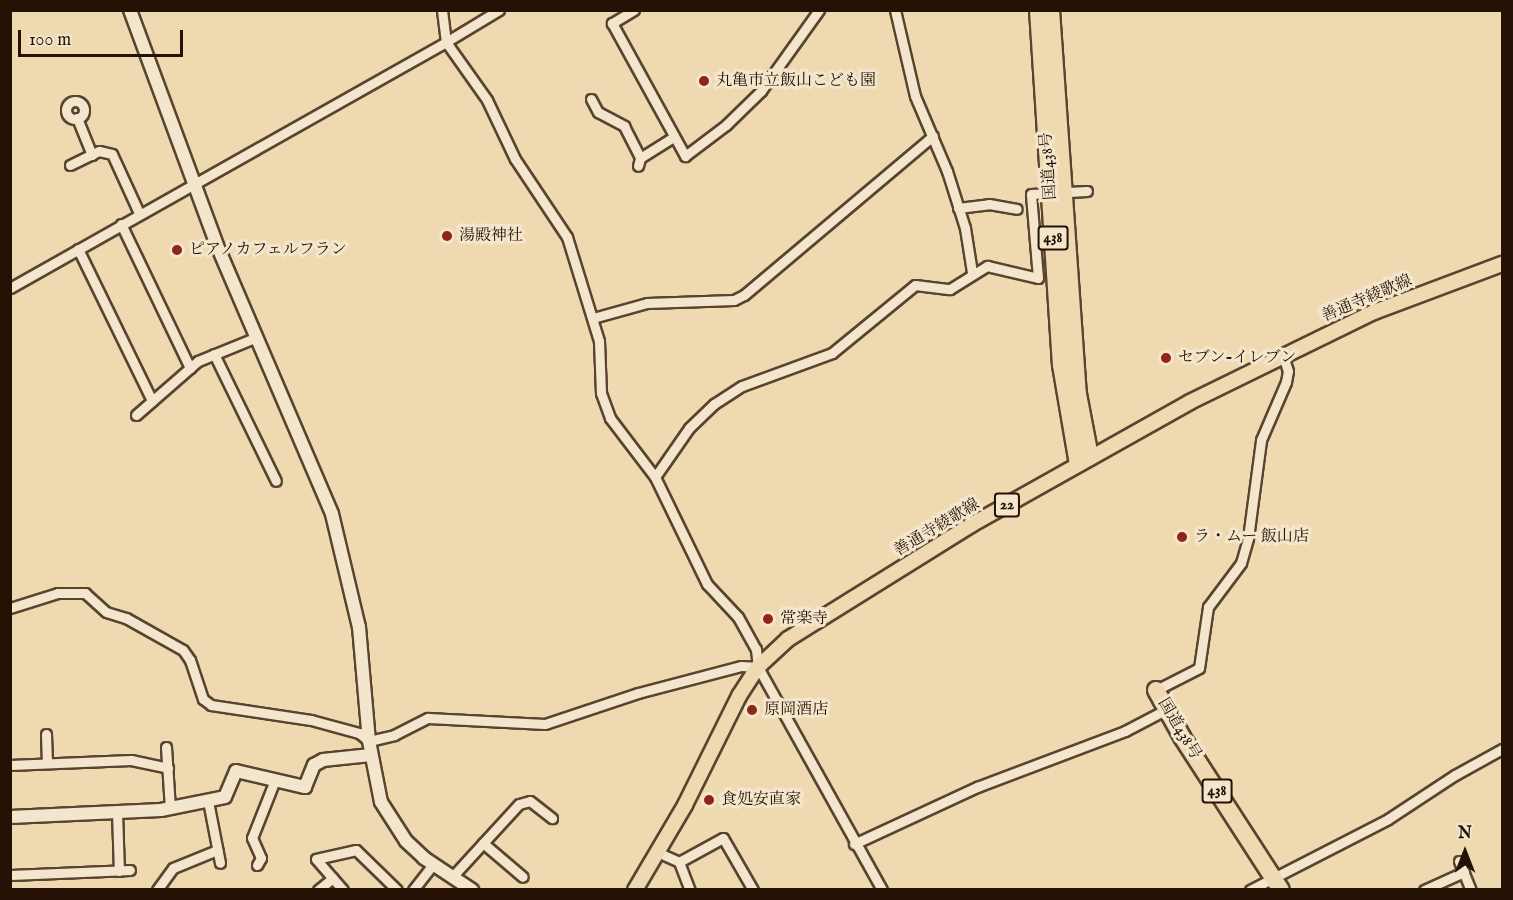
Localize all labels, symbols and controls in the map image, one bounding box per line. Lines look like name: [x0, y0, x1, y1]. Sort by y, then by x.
scale bar: [21, 18, 186, 56]
text: 100 m: [29, 29, 71, 52]
place label: 丸亀市立飯山こども園: [716, 71, 876, 91]
marker: 丸亀市立飯山こども園: [697, 74, 711, 88]
street label: 国道438号: [1037, 131, 1061, 201]
place label: 湯殿神社: [459, 226, 523, 246]
road number: 438: [1036, 226, 1070, 250]
marker: 湯殿神社: [440, 229, 454, 243]
place label: ピアノカフェルフラン: [189, 240, 349, 260]
marker: ピアノカフェルフラン: [170, 243, 184, 257]
street label: 善通寺綾歌線: [1319, 271, 1415, 327]
place label: セブン-イレブン: [1178, 348, 1297, 368]
marker: セブン-イレブン: [1159, 351, 1173, 365]
road number: 22: [994, 493, 1020, 517]
street label: 善通寺綾歌線: [891, 495, 983, 561]
place label: ラ・ムー 飯山店: [1194, 527, 1309, 547]
marker: ラ・ムー 飯山店: [1175, 530, 1189, 544]
place label: 常楽寺: [780, 609, 828, 629]
marker: 常楽寺: [761, 612, 775, 626]
street label: 国道438号: [1153, 695, 1205, 763]
place label: 原岡酒店: [764, 700, 828, 720]
marker: 原岡酒店: [745, 703, 759, 717]
road number: 438: [1200, 779, 1234, 803]
place label: 食処安直家: [721, 790, 801, 810]
marker: 食処安直家: [702, 793, 716, 807]
north arrow: [1435, 822, 1495, 882]
text: N: [1458, 824, 1472, 844]

